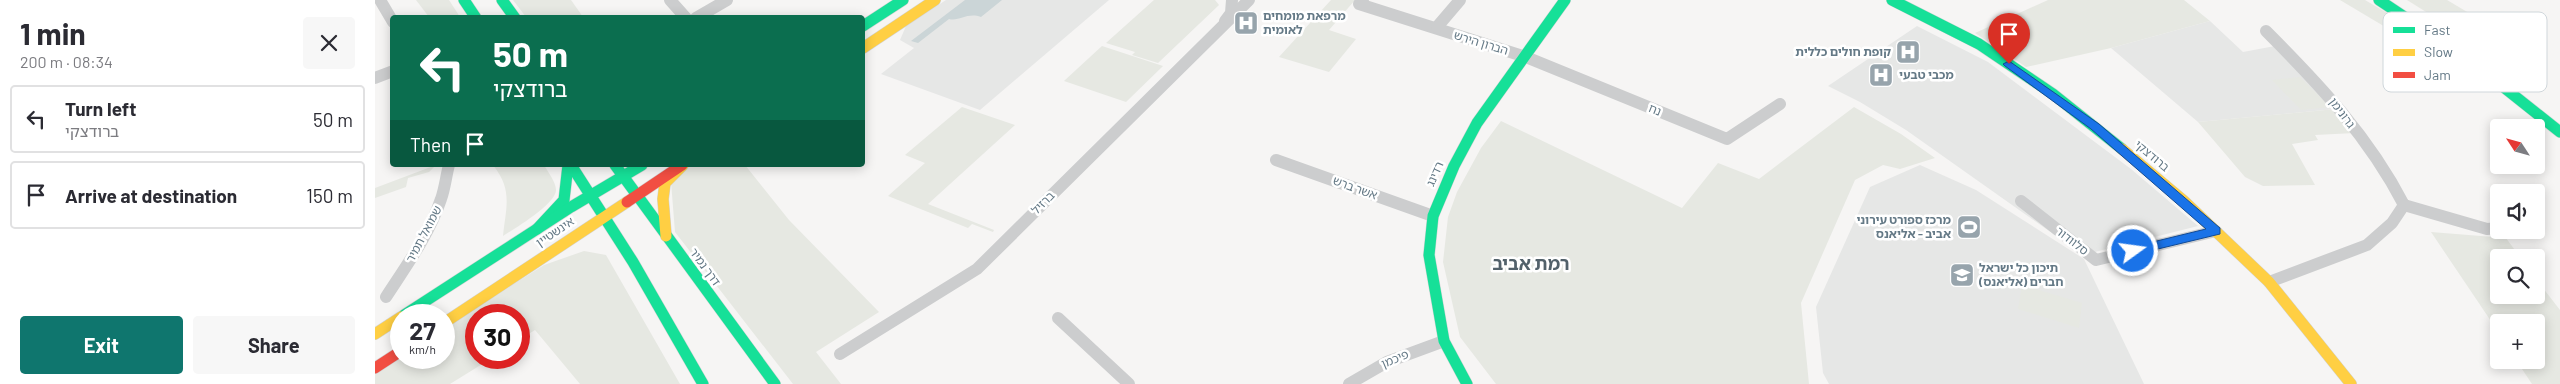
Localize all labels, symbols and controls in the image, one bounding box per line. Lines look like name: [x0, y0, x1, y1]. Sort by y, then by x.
place label: מרפאת מומחים לאומית: [1263, 8, 1346, 36]
hospital icon: מרפאת מומחים לאומית: [1233, 10, 1259, 36]
legend: [2383, 12, 2547, 92]
pin: [1988, 13, 2030, 64]
text: 1 min: [20, 15, 86, 51]
button: close: [303, 17, 355, 69]
icon: arrive: [1995, 20, 2023, 48]
text: Fast: [2424, 21, 2450, 38]
street label: הברון הירש: [1452, 27, 1510, 57]
text: 50 m: [493, 32, 568, 74]
icon: left: [410, 35, 475, 100]
hospital icon: קופת חולים כללית: [1895, 39, 1921, 65]
text: Slow: [2424, 43, 2453, 60]
place label: קופת חולים כללית: [1795, 44, 1891, 58]
text: 200 m · 08:34: [20, 52, 113, 71]
hospital icon: מכבי טבעי: [1868, 62, 1894, 88]
text: Jam: [2424, 66, 2451, 83]
place label: מכבי טבעי: [1899, 67, 1954, 81]
text: ברודצקי: [493, 75, 568, 101]
street label: גרונימן: [2327, 95, 2359, 131]
text: Turn left: [65, 97, 136, 120]
street label: נח: [1647, 100, 1664, 118]
icon: left: [22, 105, 50, 133]
text: 50 m: [313, 108, 353, 131]
north arrow: [2490, 119, 2545, 174]
map controls: [2490, 119, 2545, 369]
text: ברודצקי: [65, 121, 119, 140]
icon: arrive: [461, 130, 489, 158]
text: Then: [410, 133, 451, 156]
street label: ברודצקי: [2133, 137, 2173, 174]
street label: רדינג: [1423, 159, 1446, 188]
street label: אשר ברש: [1331, 173, 1380, 202]
icon: arrive: [22, 181, 50, 209]
text: Arrive at destination: [65, 184, 237, 207]
text: 150 m: [306, 184, 353, 207]
button: sound: [2490, 184, 2545, 239]
street label: ברזיל: [1028, 188, 1057, 217]
street label: שמואל תמיר: [402, 203, 444, 264]
place label: מרכז ספורט עירוני אביב - אליאנס: [1856, 212, 1952, 240]
street label: אינשטיין: [533, 213, 576, 249]
sports icon: מרכז ספורט עירוני אביב - אליאנס: [1956, 214, 1982, 240]
street label: סלוודור: [2054, 223, 2092, 257]
position arrow: [2106, 224, 2158, 276]
street label: דרך נמיר: [687, 245, 724, 288]
button: search: [2490, 249, 2545, 304]
district label: רמת אביב: [1492, 252, 1570, 274]
place label: תיכון כל ישראל חברים (אליאנס): [1978, 260, 2063, 288]
school or university icon: תיכון כל ישראל חברים (אליאנס): [1949, 262, 1975, 288]
speed limit sign: 30: [465, 304, 530, 369]
button: +: [2490, 314, 2545, 369]
text: 27: [409, 315, 436, 345]
button: Exit: [20, 316, 183, 374]
button: Share: [193, 316, 355, 374]
text: km/h: [409, 342, 436, 356]
street label: פיכמן: [1379, 346, 1410, 370]

